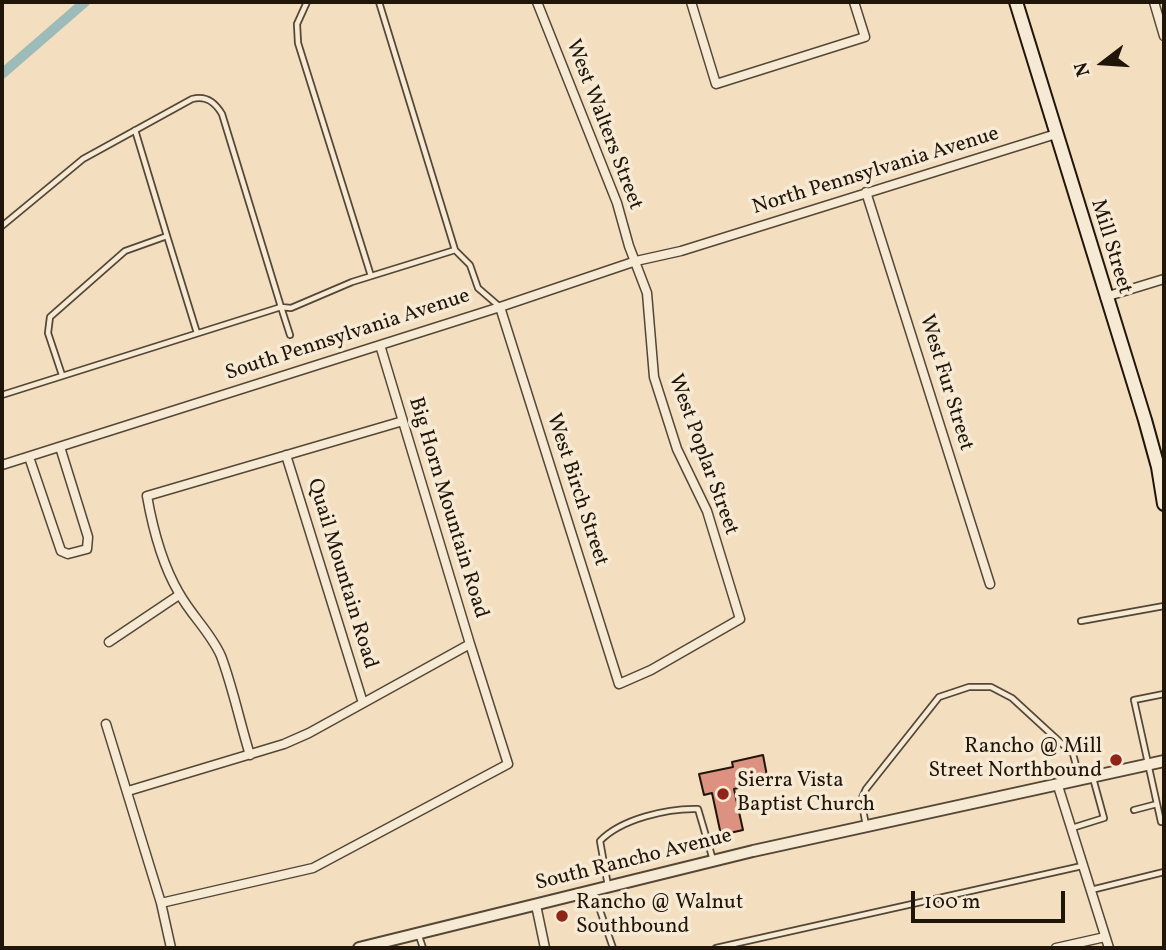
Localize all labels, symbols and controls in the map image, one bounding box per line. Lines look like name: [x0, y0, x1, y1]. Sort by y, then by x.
north arrow: [1068, 28, 1138, 98]
street label: West Walters Street: [559, 36, 647, 214]
text: N: [1068, 59, 1097, 80]
street label: North Pennsylvania Avenue: [750, 122, 1002, 222]
street label: Mill Street: [1084, 197, 1136, 297]
street label: South Pennsylvania Avenue: [223, 285, 473, 387]
street label: West Fur Street: [912, 312, 978, 454]
street label: West Poplar Street: [661, 371, 743, 539]
street label: Big Horn Mountain Road: [401, 394, 493, 622]
street label: West Birch Street: [539, 411, 613, 569]
street label: Quail Mountain Road: [300, 476, 382, 672]
place label: Rancho @ Mill Street Northbound: [928, 735, 1102, 785]
marker: Rancho @ Mill Street Northbound: [1108, 752, 1124, 768]
place label: Sierra Vista Baptist Church: [737, 769, 875, 819]
marker: Sierra Vista Baptist Church: [715, 786, 731, 802]
street label: South Rancho Avenue: [533, 824, 735, 898]
scale bar: [914, 876, 1068, 920]
text: 100 m: [924, 888, 981, 917]
place label: Rancho @ Walnut Southbound: [576, 891, 743, 941]
marker: Rancho @ Walnut Southbound: [554, 908, 570, 924]

